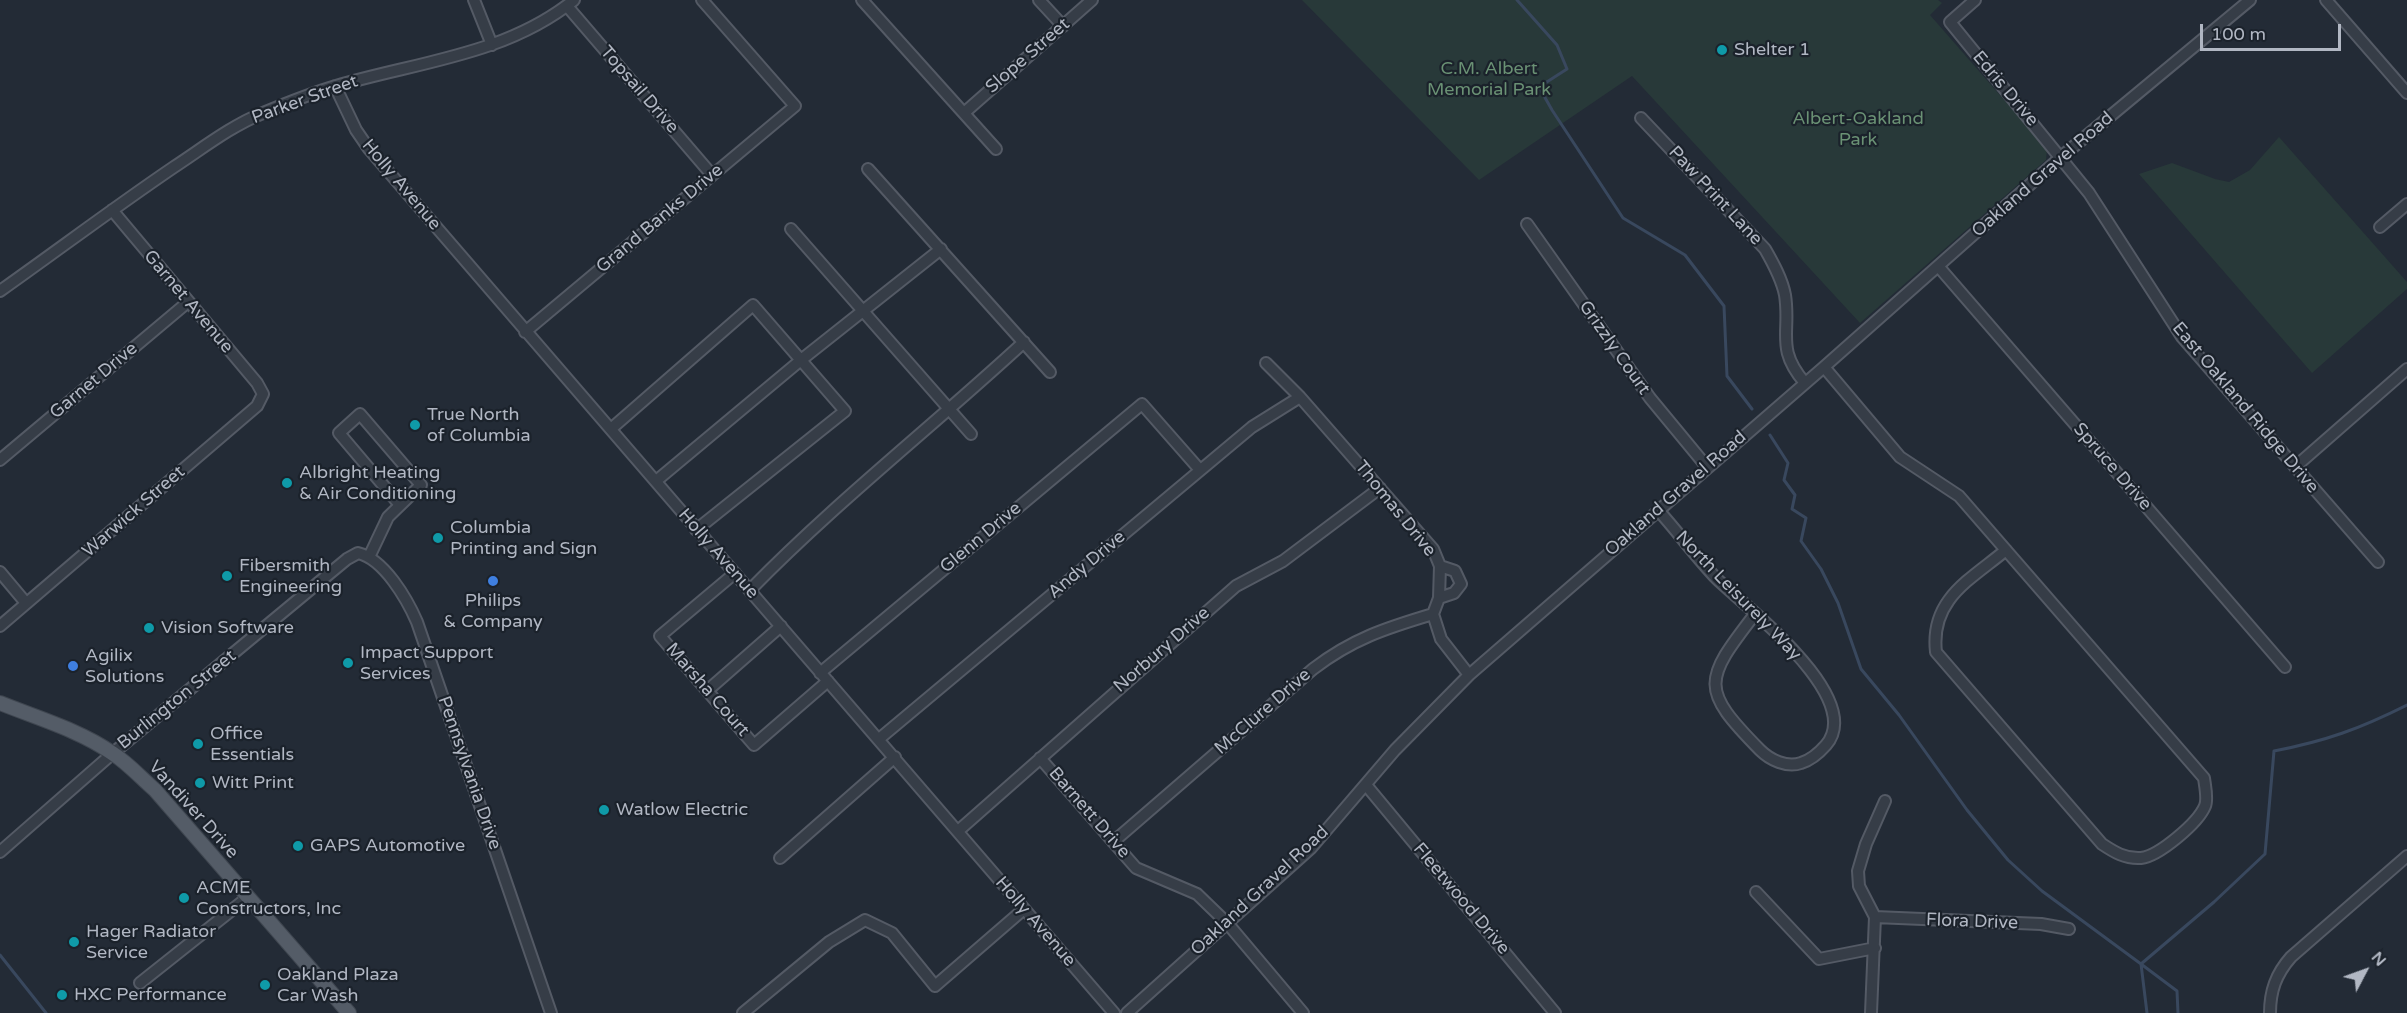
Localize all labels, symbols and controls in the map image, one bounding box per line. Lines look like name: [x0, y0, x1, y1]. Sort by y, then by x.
scale bar: [2203, 12, 2344, 50]
street label: Slope Street: [982, 14, 1074, 98]
text: 100 m: [2211, 23, 2266, 45]
place label: Shelter 1: [1734, 39, 1810, 61]
street label: Topsail Drive: [595, 42, 683, 138]
marker: Shelter 1: [1715, 43, 1729, 57]
street label: Edris Drive: [1967, 47, 2043, 131]
park label: C.M. Albert Memorial Park: [1427, 58, 1551, 100]
street label: Parker Street: [249, 71, 361, 129]
park label: Albert-Oakland Park: [1792, 108, 1924, 150]
street label: Oakland Gravel Road: [1968, 108, 2118, 242]
street label: Holly Avenue: [357, 135, 445, 235]
street label: Paw Print Lane: [1664, 142, 1766, 250]
street label: Grand Banks Drive: [592, 160, 728, 278]
street label: Garnet Avenue: [139, 246, 237, 358]
street label: Grizzly Court: [1574, 297, 1654, 399]
street label: East Oakland Ridge Drive: [2167, 318, 2323, 498]
street label: Garnet Drive: [46, 338, 142, 424]
place label: True North of Columbia: [427, 404, 530, 446]
marker: True North of Columbia: [408, 418, 422, 432]
street label: Spruce Drive: [2068, 419, 2156, 515]
street label: Oakland Gravel Road: [1601, 427, 1751, 561]
street label: Thomas Drive: [1350, 457, 1440, 561]
street label: Warwick Street: [78, 462, 190, 562]
place label: Albright Heating & Air Conditioning: [299, 462, 456, 504]
marker: Albright Heating & Air Conditioning: [280, 476, 294, 490]
street label: Glenn Drive: [936, 498, 1026, 578]
street label: Holly Avenue: [673, 505, 763, 603]
place label: Columbia Printing and Sign: [450, 517, 597, 560]
street label: Andy Drive: [1044, 526, 1130, 604]
street label: North Leisurely Way: [1671, 527, 1805, 665]
marker: Columbia Printing and Sign: [431, 531, 445, 545]
place label: Fibersmith Engineering: [239, 555, 342, 598]
marker: Fibersmith Engineering: [220, 569, 234, 583]
marker: Philips & Company: [486, 574, 500, 588]
place label: Philips & Company: [443, 590, 543, 632]
street label: Norbury Drive: [1110, 603, 1214, 697]
place label: Vision Software: [161, 617, 294, 639]
marker: Vision Software: [142, 621, 156, 635]
street label: Marsha Court: [661, 639, 753, 741]
place label: Impact Support Services: [360, 642, 493, 684]
place label: Agilix Solutions: [85, 645, 164, 688]
street label: Burlington Street: [113, 646, 241, 754]
marker: Impact Support Services: [341, 656, 355, 670]
marker: Agilix Solutions: [66, 659, 80, 673]
street label: McClure Drive: [1211, 664, 1315, 760]
street label: Pennsylvania Drive: [433, 693, 505, 853]
place label: Office Essentials: [210, 723, 294, 766]
marker: Office Essentials: [191, 737, 205, 751]
street label: Vandiver Drive: [144, 757, 242, 863]
street label: Barnett Drive: [1044, 763, 1134, 863]
place label: Witt Print: [212, 772, 294, 794]
marker: Witt Print: [193, 776, 207, 790]
place label: Watlow Electric: [616, 799, 748, 821]
marker: Watlow Electric: [597, 803, 611, 817]
street label: Oakland Gravel Road: [1187, 822, 1333, 960]
place label: GAPS Automotive: [310, 835, 465, 857]
marker: GAPS Automotive: [291, 839, 305, 853]
street label: Fleetwood Drive: [1408, 839, 1514, 959]
street label: Holly Avenue: [990, 873, 1080, 971]
place label: ACME Constructors, Inc: [196, 877, 341, 920]
marker: ACME Constructors, Inc: [177, 891, 191, 905]
street label: Flora Drive: [1926, 910, 2018, 934]
place label: Hager Radiator Service: [86, 921, 216, 964]
marker: Hager Radiator Service: [67, 935, 81, 949]
north arrow: [2335, 941, 2395, 1001]
text: N: [2367, 948, 2390, 971]
place label: Oakland Plaza Car Wash: [277, 964, 399, 1006]
marker: Oakland Plaza Car Wash: [258, 978, 272, 992]
place label: HXC Performance: [74, 984, 227, 1006]
marker: HXC Performance: [55, 988, 69, 1002]

